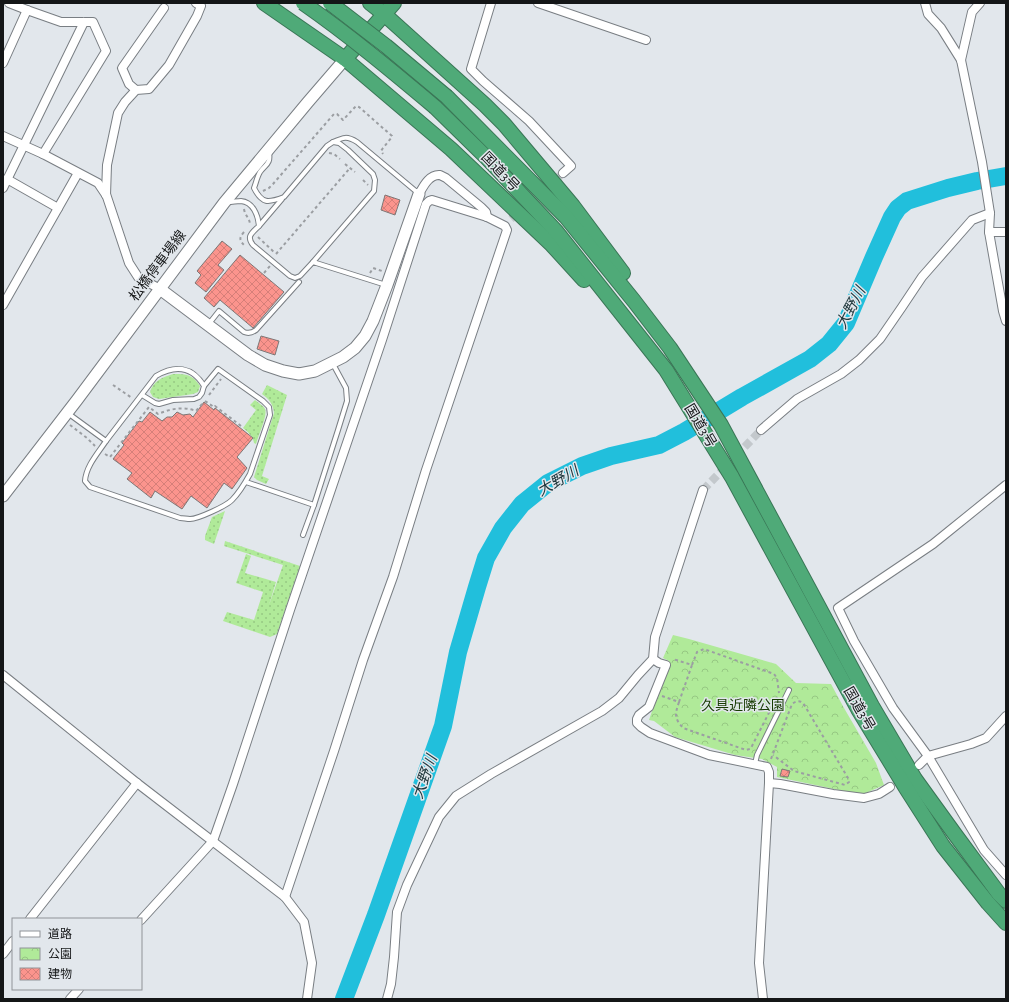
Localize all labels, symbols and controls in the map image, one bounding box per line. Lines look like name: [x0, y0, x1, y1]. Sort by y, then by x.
street label: 国道3号: [478, 149, 522, 194]
street label: 松橋停車場線: [126, 228, 189, 304]
water label: 大野川: [833, 282, 869, 331]
street label: 国道3号: [682, 401, 719, 450]
water label: 大野川: [534, 461, 583, 499]
street label: 国道3号: [841, 684, 878, 733]
park label: 久具近隣公園: [701, 698, 785, 713]
water label: 大野川: [409, 751, 440, 801]
legend: [12, 918, 142, 990]
text: 道路: [48, 927, 72, 940]
text: 公園: [48, 948, 72, 960]
text: 建物: [48, 967, 72, 980]

